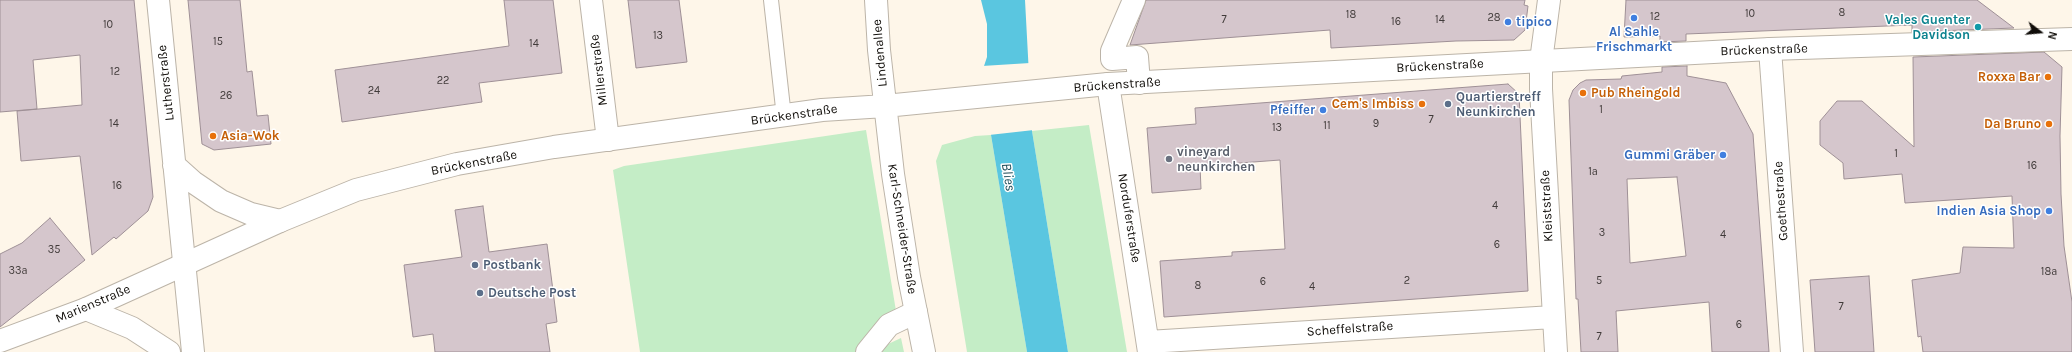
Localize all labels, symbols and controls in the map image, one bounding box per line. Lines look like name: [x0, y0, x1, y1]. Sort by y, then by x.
house number: 8: [1839, 6, 1845, 20]
house number: 10: [1745, 7, 1755, 21]
house number: 18: [1346, 8, 1356, 22]
house number: 12: [1650, 10, 1660, 24]
house number: 28: [1487, 11, 1501, 25]
place label: Vales Guenter Davidson: [1885, 12, 1970, 43]
north arrow: [2020, 12, 2060, 52]
house number: 7: [1221, 13, 1227, 27]
house number: 14: [1435, 13, 1445, 27]
marker: Al Sahle Frischmarkt: [1629, 13, 1639, 23]
place label: tipico: [1516, 14, 1552, 30]
house number: 16: [1391, 15, 1401, 29]
marker: tipico: [1503, 17, 1513, 27]
house number: 10: [103, 18, 113, 32]
street label: Lindenallee: [869, 19, 891, 87]
marker: Vales Guenter Davidson: [1973, 22, 1983, 32]
place label: Al Sahle Frischmarkt: [1596, 24, 1672, 55]
house number: 13: [653, 29, 663, 43]
text: N: [2045, 30, 2059, 41]
street label: Millerstraße: [587, 33, 611, 107]
house number: 15: [213, 35, 223, 49]
house number: 14: [529, 37, 539, 51]
street label: Brückenstraße: [1720, 41, 1808, 59]
street label: Lutherstraße: [154, 44, 178, 122]
street label: Brückenstraße: [1396, 56, 1484, 76]
house number: 12: [110, 65, 120, 79]
place label: Roxxa Bar: [1978, 69, 2040, 85]
marker: Roxxa Bar: [2043, 72, 2053, 82]
house number: 22: [437, 74, 449, 88]
street label: Brückenstraße: [1073, 74, 1161, 96]
house number: 24: [368, 84, 380, 98]
place label: Pub Rheingold: [1591, 85, 1681, 101]
marker: Pub Rheingold: [1578, 88, 1588, 98]
house number: 26: [220, 89, 232, 103]
place label: Quartierstreff Neunkirchen: [1456, 89, 1541, 120]
place label: Cem's Imbiss: [1332, 96, 1414, 112]
marker: Cem's Imbiss: [1417, 99, 1427, 109]
marker: Quartierstreff Neunkirchen: [1443, 99, 1453, 109]
street label: Brückenstraße: [750, 101, 838, 129]
place label: Pfeiffer: [1270, 102, 1315, 118]
house number: 1: [1599, 103, 1603, 117]
marker: Pfeiffer: [1318, 105, 1328, 115]
house number: 7: [1428, 113, 1434, 127]
place label: Da Bruno: [1984, 116, 2041, 132]
house number: 14: [109, 117, 119, 131]
house number: 9: [1373, 117, 1379, 131]
house number: 11: [1323, 119, 1331, 133]
marker: Da Bruno: [2044, 119, 2054, 129]
house number: 13: [1272, 121, 1282, 135]
place label: Asia-Wok: [221, 128, 280, 144]
marker: Asia-Wok: [208, 131, 218, 141]
place label: vineyard neunkirchen: [1177, 144, 1255, 175]
street label: Brückenstraße: [430, 147, 518, 179]
place label: Gummi Gräber: [1624, 147, 1715, 163]
house number: 1: [1894, 147, 1898, 161]
marker: Gummi Gräber: [1718, 150, 1728, 160]
marker: vineyard neunkirchen: [1164, 154, 1174, 164]
house number: 16: [2027, 159, 2037, 173]
street label: Goethestraße: [1770, 161, 1792, 241]
water label: Blies: [997, 162, 1019, 192]
street label: Karl-Schneider-Straße: [884, 163, 920, 295]
house number: 1a: [1588, 165, 1598, 179]
street label: Kleiststraße: [1537, 170, 1557, 242]
street label: Norduferstraße: [1114, 172, 1144, 264]
house number: 16: [112, 179, 122, 193]
house number: 4: [1492, 199, 1498, 213]
place label: Indien Asia Shop: [1937, 203, 2041, 219]
marker: Indien Asia Shop: [2044, 206, 2054, 216]
house number: 3: [1599, 226, 1605, 240]
house number: 4: [1720, 228, 1726, 242]
house number: 6: [1494, 238, 1500, 252]
house number: 35: [48, 243, 60, 257]
place label: Postbank: [483, 257, 541, 273]
marker: Postbank: [470, 260, 480, 270]
house number: 33a: [8, 264, 28, 278]
house number: 18a: [2041, 265, 2057, 279]
house number: 2: [1404, 274, 1410, 288]
house number: 5: [1596, 274, 1602, 288]
house number: 6: [1260, 275, 1266, 289]
house number: 8: [1195, 279, 1201, 293]
house number: 4: [1309, 280, 1315, 294]
street label: Marienstraße: [53, 281, 133, 327]
place label: Deutsche Post: [488, 285, 576, 301]
marker: Deutsche Post: [475, 288, 485, 298]
house number: 7: [1838, 300, 1844, 314]
street label: Scheffelstraße: [1306, 318, 1394, 340]
house number: 6: [1736, 318, 1742, 332]
house number: 7: [1596, 330, 1602, 344]

